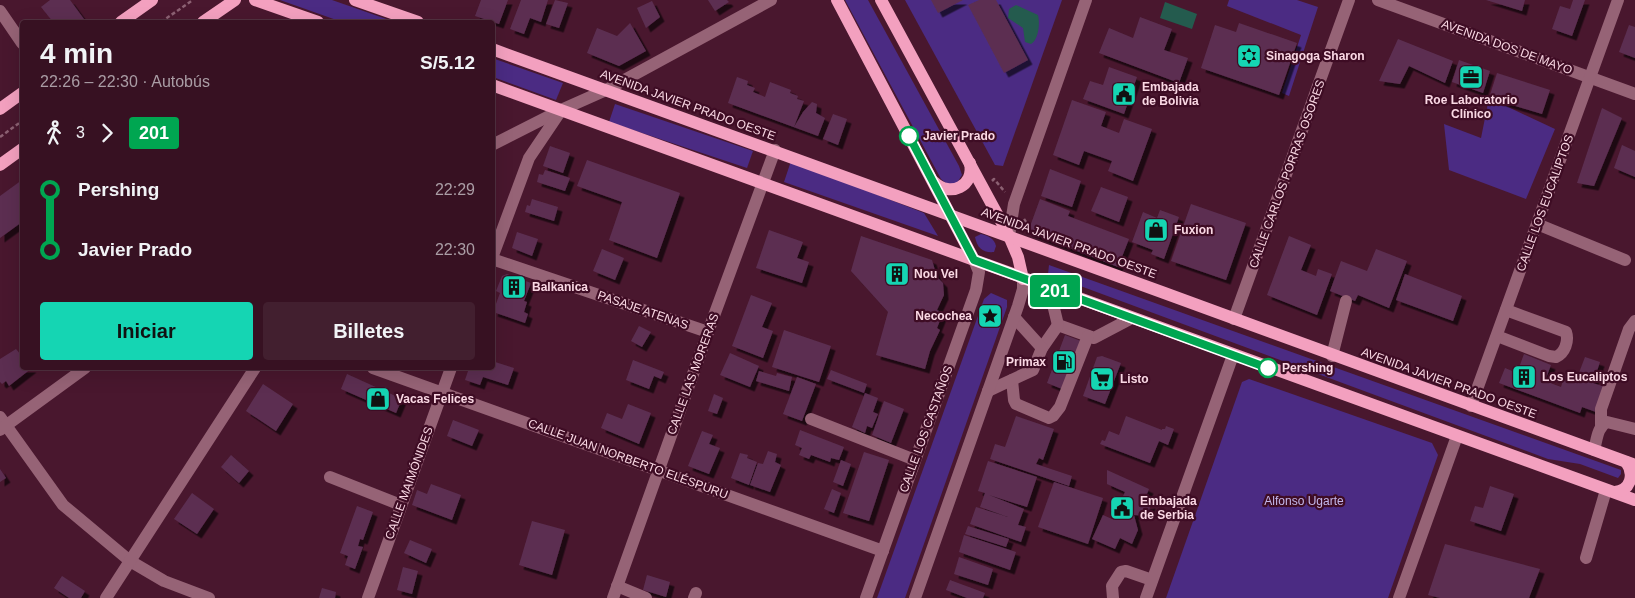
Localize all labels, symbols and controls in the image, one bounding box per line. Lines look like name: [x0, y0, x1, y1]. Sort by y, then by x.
street label: AVENIDA DOS DE MAYO: [1440, 17, 1574, 77]
text: 4 min: [40, 38, 113, 69]
synagogue icon: Sinagoga Sharon: [1236, 43, 1262, 69]
place label: Sinagoga Sharon: [1266, 49, 1365, 63]
text: S/5.12: [420, 52, 475, 73]
office icon: Roe Laboratorio Clínico: [1458, 64, 1484, 90]
street label: AVENIDA JAVIER PRADO OESTE: [598, 67, 778, 143]
text: 22:26 – 22:30 · Autobús: [40, 73, 210, 90]
street label: CALLE CARLOS PORRAS OSORES: [1246, 78, 1328, 270]
place label: Embajada de Bolivia: [1142, 80, 1199, 108]
public building icon: Embajada de Bolivia: [1111, 81, 1137, 107]
place label: Roe Laboratorio Clínico: [1425, 93, 1517, 121]
icon: walk: [40, 119, 68, 147]
icon: forward: [93, 119, 121, 147]
text: 201: [139, 123, 169, 143]
text: 3: [76, 124, 85, 141]
marker: Javier Prado: [899, 126, 919, 146]
place label: Javier Prado: [923, 129, 995, 143]
street label: CALLE LOS EUCALIPTOS: [1514, 133, 1576, 273]
text: Pershing: [78, 179, 159, 200]
text: 22:29: [435, 181, 475, 198]
street label: AVENIDA JAVIER PRADO OESTE: [979, 205, 1159, 281]
shop icon: Fuxion: [1143, 217, 1169, 243]
place label: Fuxion: [1174, 223, 1213, 237]
text: Javier Prado: [78, 239, 192, 260]
text: 22:30: [435, 241, 475, 258]
building icon: Nou Vel: [884, 261, 910, 287]
place label: Nou Vel: [914, 267, 958, 281]
building icon: Balkanica: [501, 274, 527, 300]
line badge: 201: [1026, 275, 1084, 307]
place label: Balkanica: [532, 280, 588, 294]
text: 201: [1040, 281, 1070, 301]
street label: PASAJE ATENAS: [596, 288, 690, 332]
button: Iniciar: [40, 302, 253, 360]
button: Billetes: [263, 302, 475, 360]
place icon: Necochea: [977, 303, 1003, 329]
place label: Necochea: [915, 309, 972, 323]
street label: CALLE LAS MORERAS: [665, 311, 721, 437]
street label: AVENIDA JAVIER PRADO OESTE: [1359, 345, 1539, 421]
fuel station icon: Primax: [1051, 349, 1077, 375]
place label: Primax: [1006, 355, 1046, 369]
marker: Pershing: [1258, 358, 1278, 378]
place label: Pershing: [1282, 361, 1333, 375]
street label: CALLE LOS CASTAÑOS: [897, 364, 955, 494]
building icon: Los Eucaliptos: [1511, 364, 1537, 390]
supermarket icon: Listo: [1089, 366, 1115, 392]
place label: Los Eucaliptos: [1542, 370, 1628, 384]
place label: Listo: [1120, 372, 1149, 386]
shop icon: Vacas Felices: [365, 386, 391, 412]
place label: Vacas Felices: [396, 392, 474, 406]
street label: CALLE JUAN NORBERTO ELÉSPURU: [526, 415, 730, 502]
street label: CALLE MAIMÓNIDES: [381, 424, 436, 541]
place label: Embajada de Serbia: [1140, 494, 1197, 522]
park label: Alfonso Ugarte: [1264, 494, 1344, 508]
public building icon: Embajada de Serbia: [1109, 495, 1135, 521]

